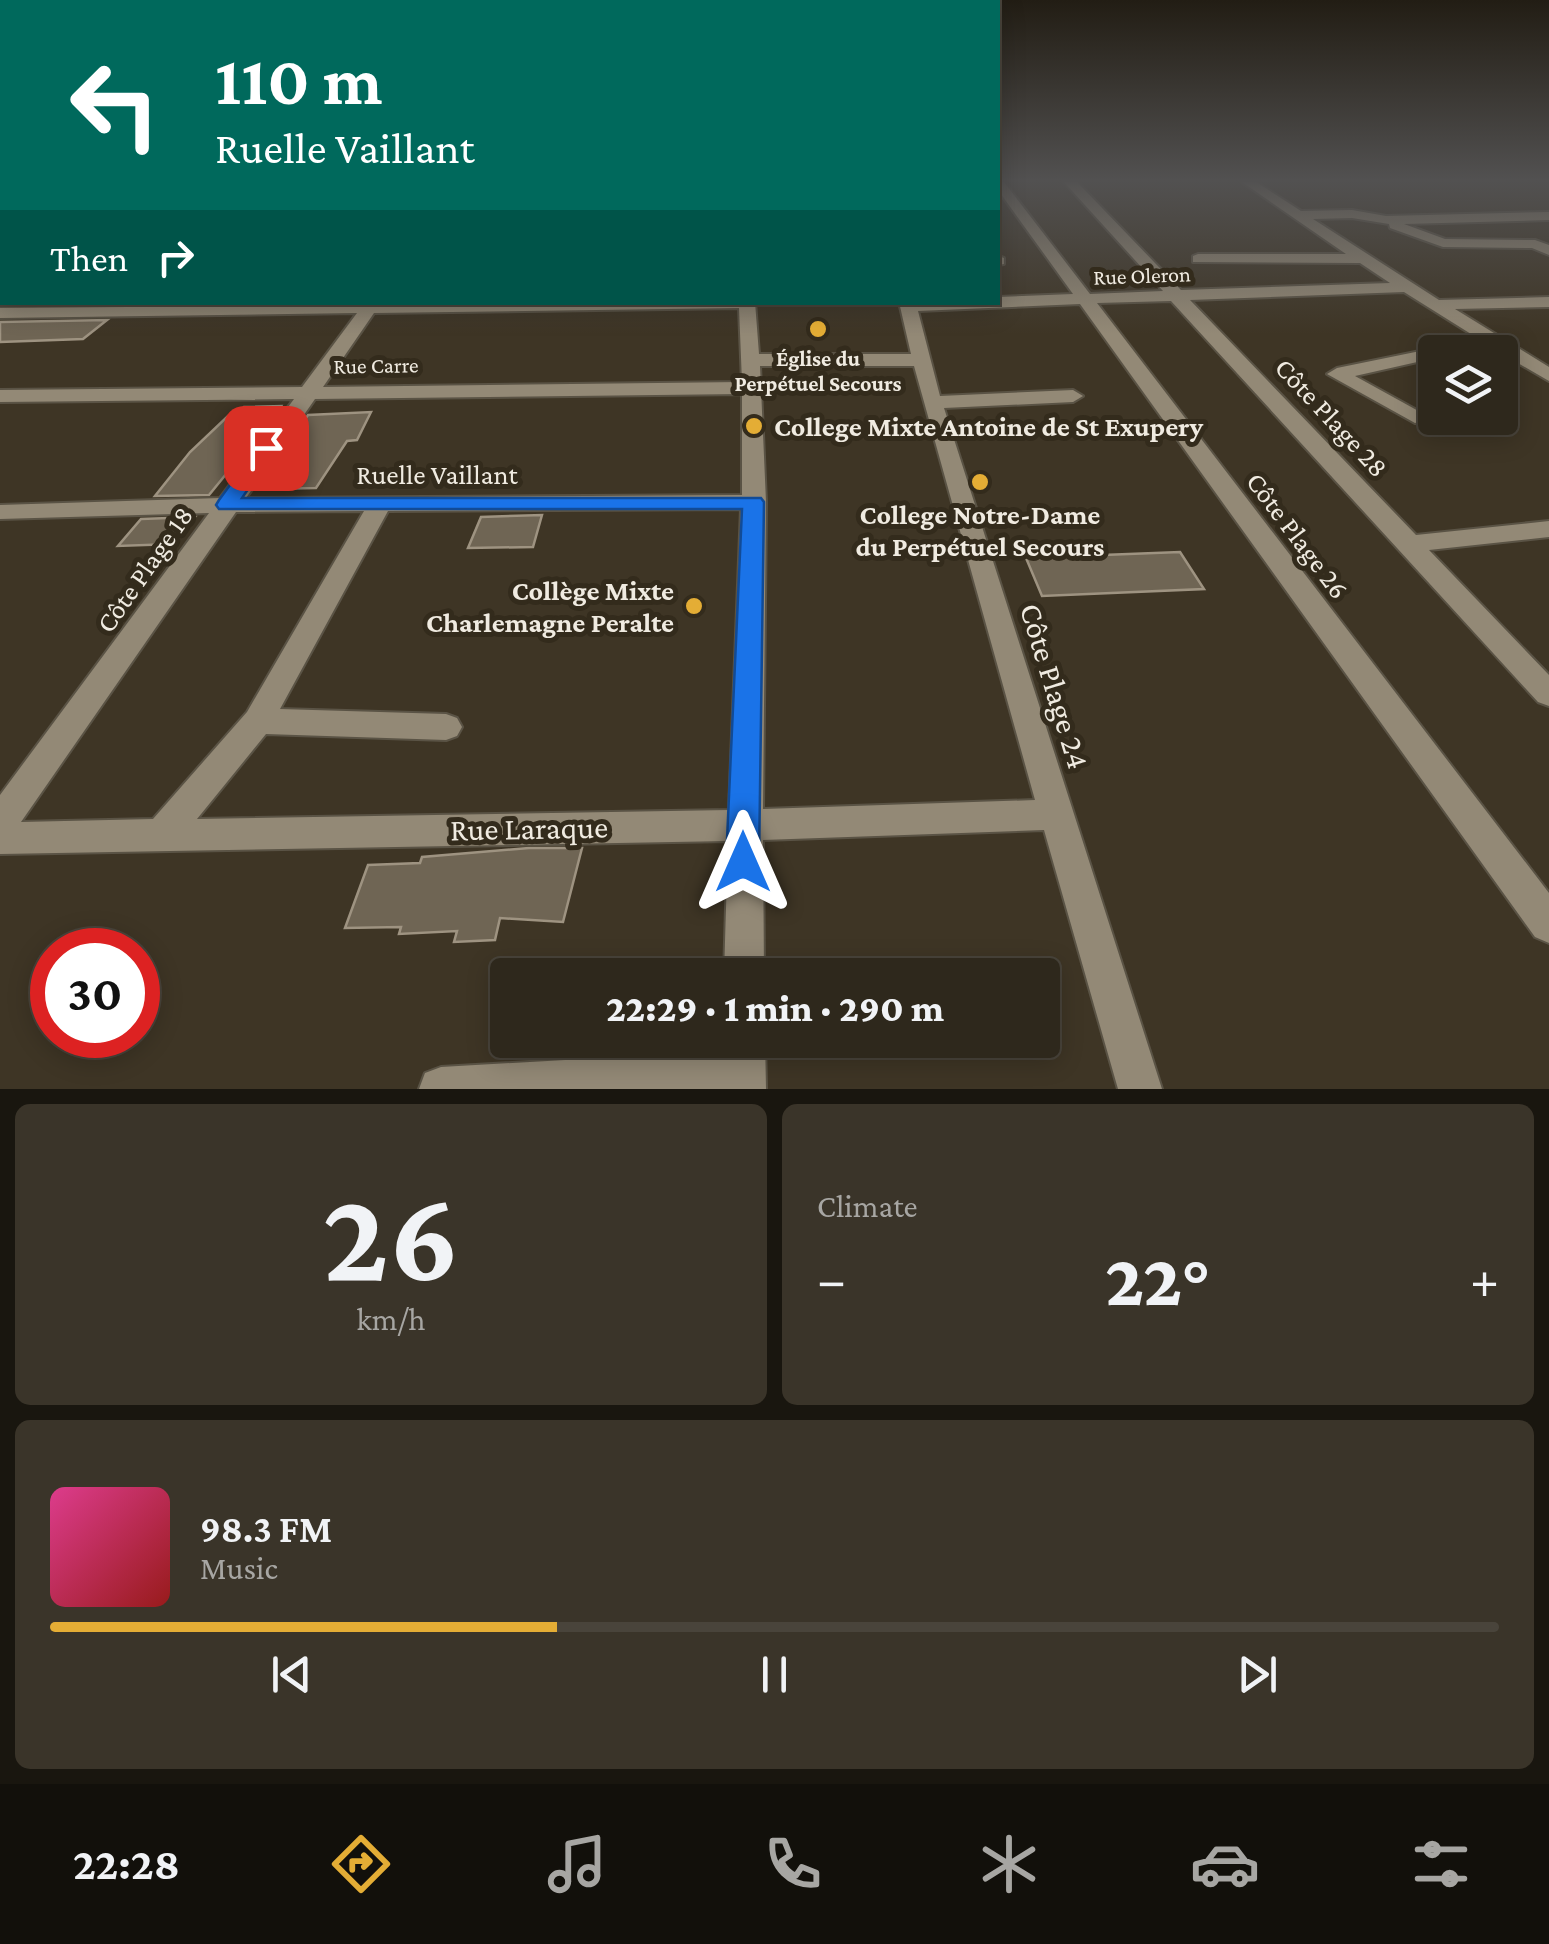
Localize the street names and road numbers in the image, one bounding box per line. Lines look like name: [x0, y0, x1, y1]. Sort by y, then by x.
street label: Rue Oleron: [1093, 261, 1191, 290]
street label: Rue Carre: [333, 352, 419, 379]
street label: Côte Plage 28: [1269, 352, 1394, 483]
street label: Ruelle Vaillant: [356, 459, 519, 490]
street label: Côte Plage 26: [1240, 466, 1355, 604]
street label: Côte Plage 18: [90, 500, 199, 638]
street label: Côte Plage 24: [1013, 599, 1097, 773]
street label: Rue Laraque: [450, 809, 608, 847]

